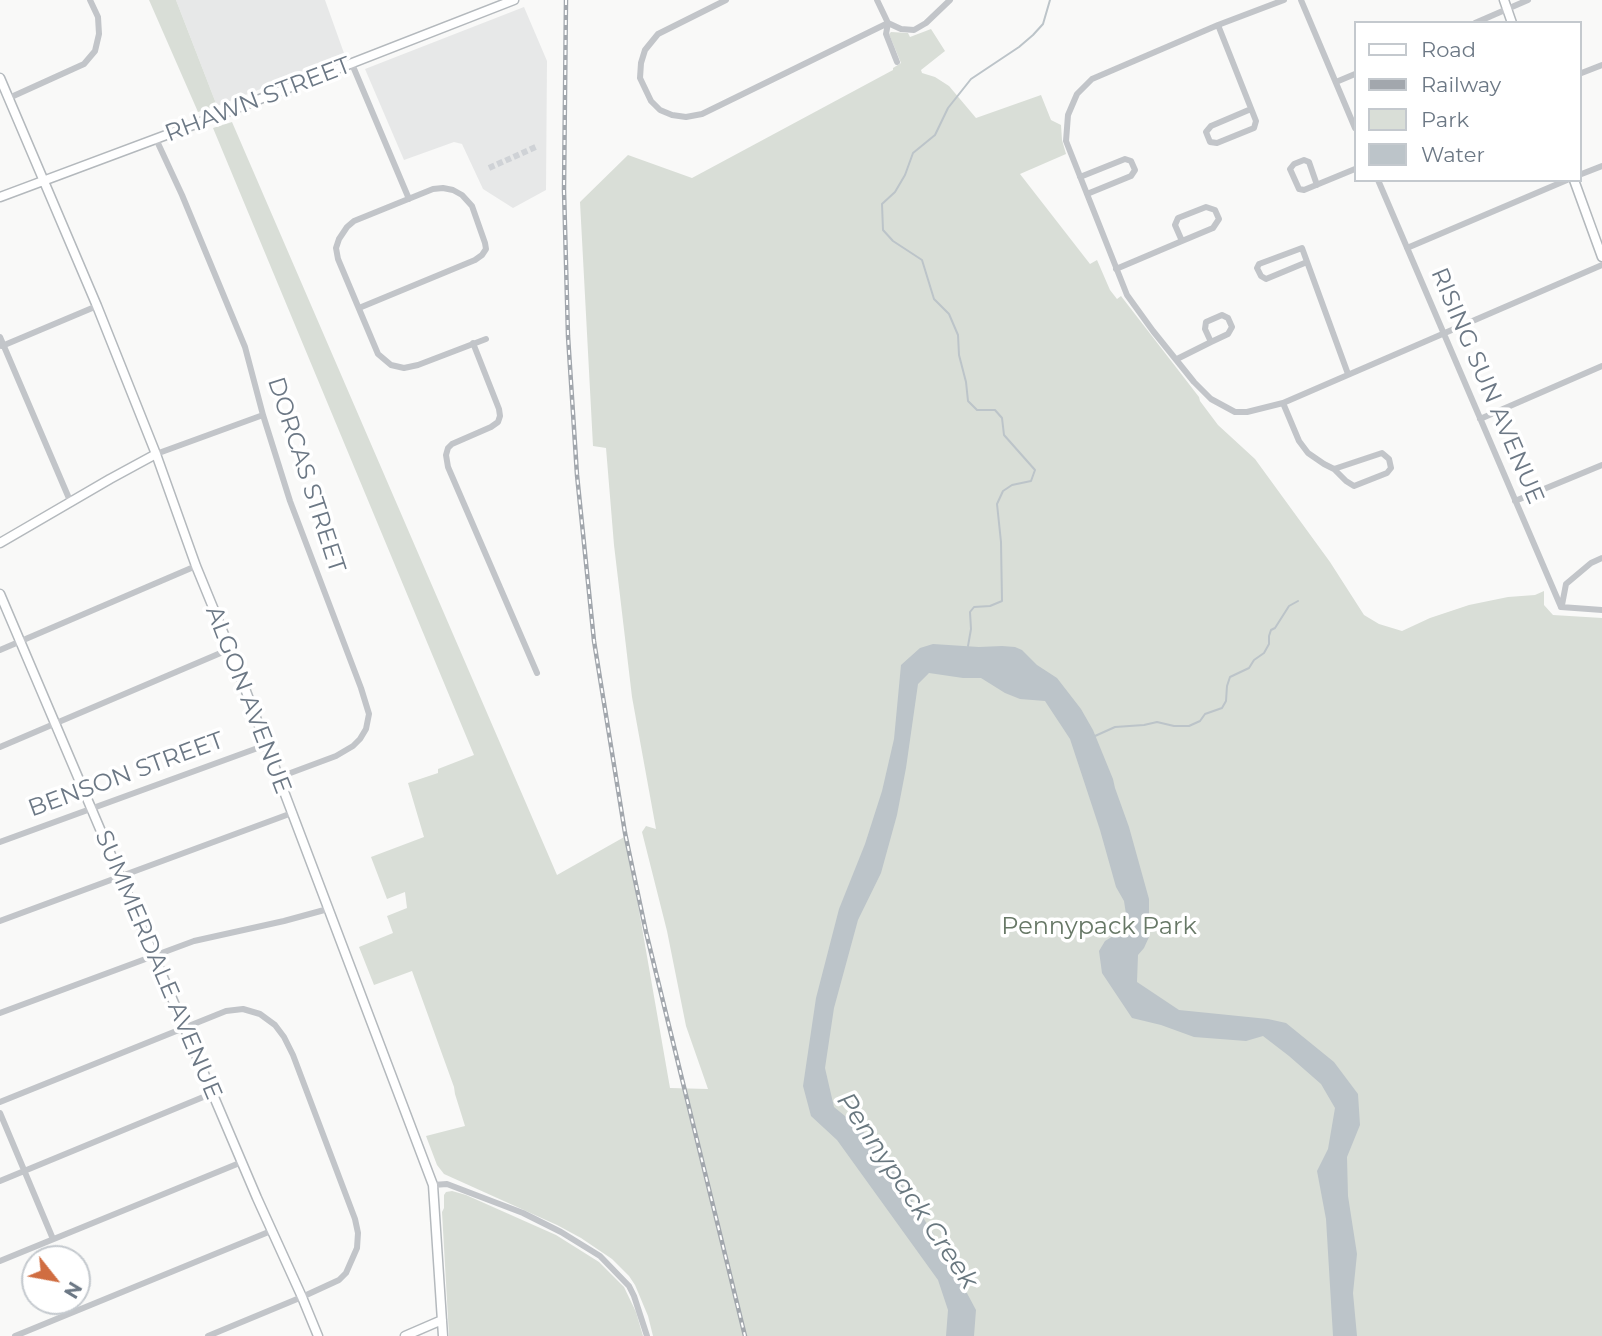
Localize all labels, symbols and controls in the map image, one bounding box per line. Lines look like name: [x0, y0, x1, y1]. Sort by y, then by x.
legend: [1354, 21, 1581, 182]
text: Road: [1421, 37, 1476, 62]
street label: RHAWN STREET: [161, 51, 355, 149]
text: Railway: [1421, 72, 1501, 97]
text: Park: [1421, 107, 1469, 132]
text: Water: [1421, 142, 1485, 167]
street label: RISING SUN AVENUE: [1424, 264, 1550, 508]
street label: DORCAS STREET: [261, 374, 351, 576]
street label: ALGON AVENUE: [199, 602, 297, 798]
street label: BENSON STREET: [24, 726, 228, 824]
street label: SUMMERDALE AVENUE: [88, 826, 228, 1104]
park label: Pennypack Park: [1001, 913, 1197, 941]
water label: Pennypack Creek: [830, 1087, 984, 1295]
north arrow: [21, 1245, 91, 1315]
text: N: [59, 1278, 87, 1303]

